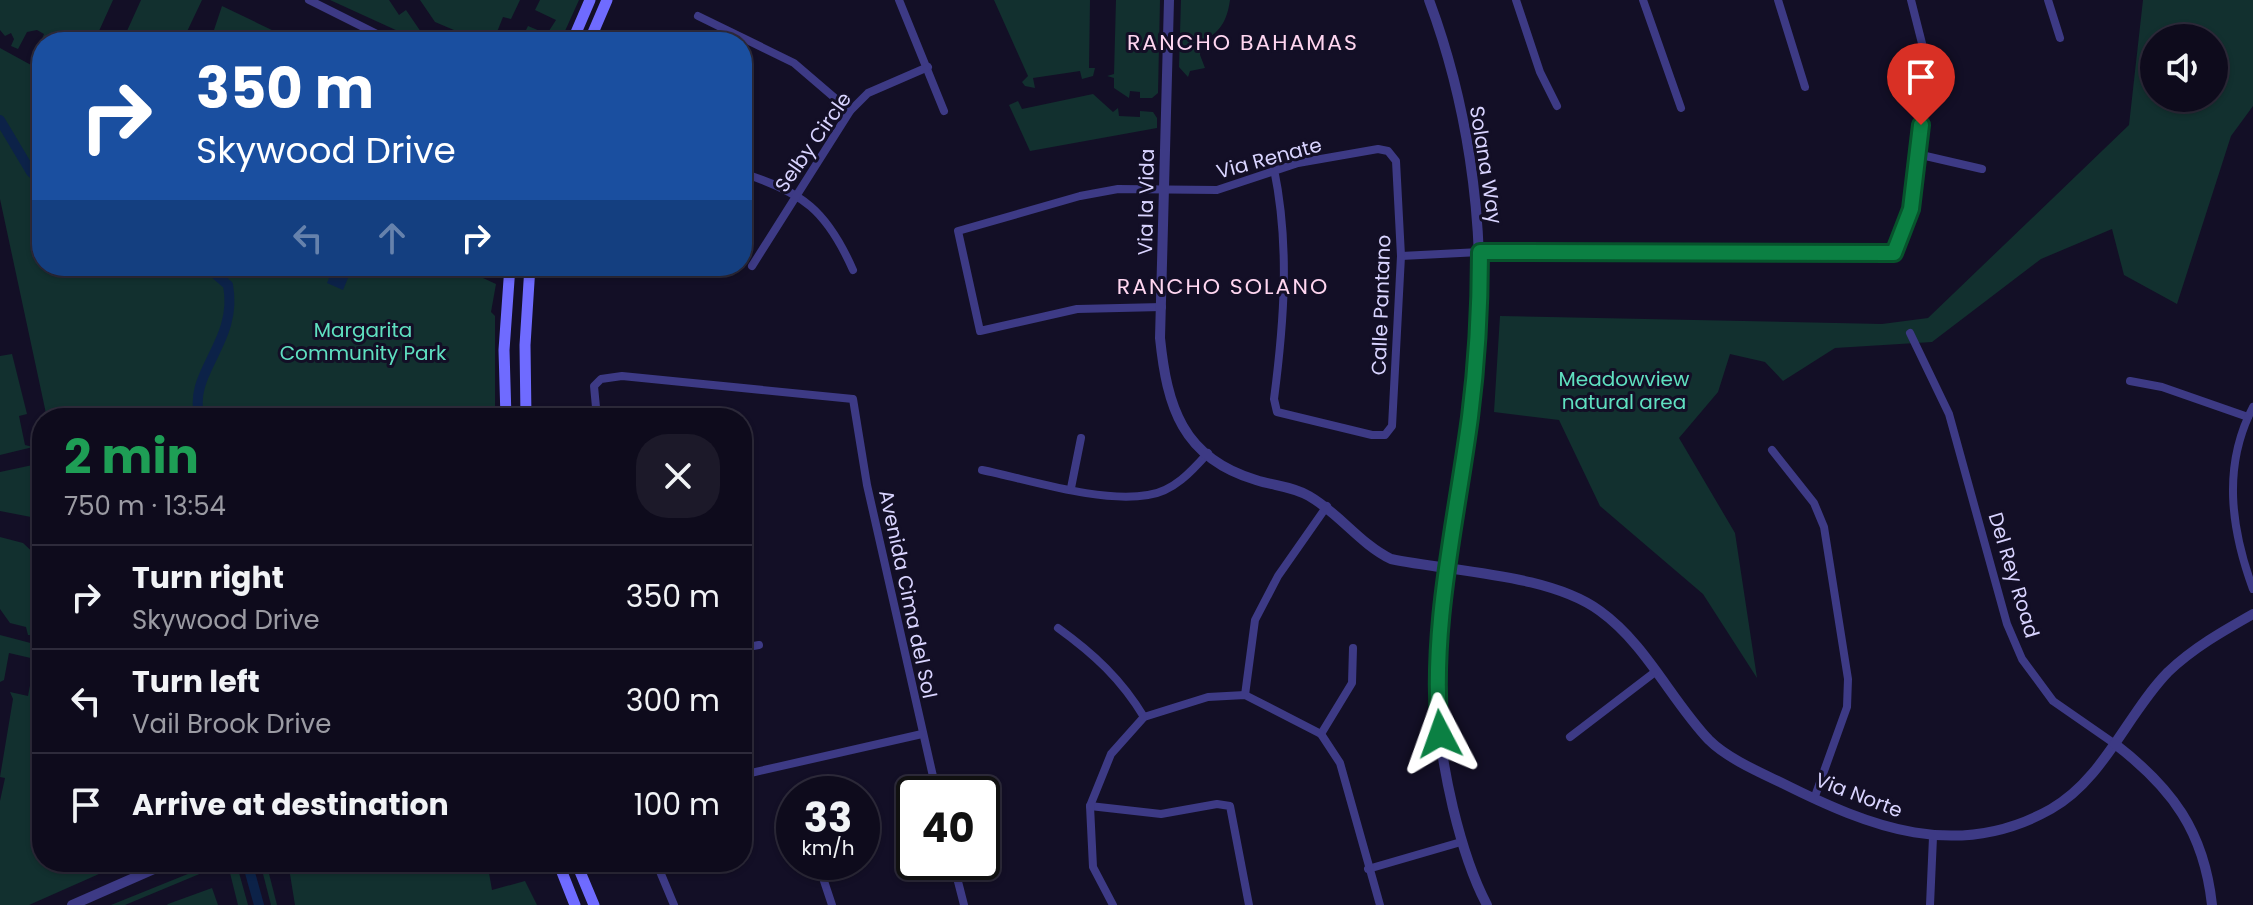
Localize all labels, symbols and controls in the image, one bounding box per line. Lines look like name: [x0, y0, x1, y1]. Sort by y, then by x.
map controls: [2140, 24, 2228, 112]
button: sound: [2140, 24, 2228, 112]
district label: RANCHO BAHAMAS: [1127, 27, 1359, 58]
pin: [1887, 43, 1955, 125]
text: 350 m: [196, 49, 374, 128]
icon: arrive: [1899, 55, 1943, 99]
icon: right: [64, 64, 168, 168]
street label: Selby Circle: [768, 86, 858, 198]
street label: Solana Way: [1463, 104, 1509, 226]
text: Skywood Drive: [196, 125, 456, 176]
street label: Via Renate: [1213, 131, 1325, 185]
street label: Via la Vida: [1131, 148, 1161, 256]
icon: left: [286, 216, 330, 260]
icon: ahead: [370, 216, 414, 260]
icon: right: [454, 216, 498, 260]
street label: Calle Pantano: [1365, 234, 1397, 376]
district label: RANCHO SOLANO: [1117, 271, 1329, 302]
park label: Margarita Community Park: [280, 316, 447, 367]
park label: Meadowview natural area: [1559, 365, 1690, 416]
text: 2 min: [64, 423, 199, 490]
button: close: [636, 434, 720, 518]
street label: Avenida Cima del Sol: [872, 487, 944, 701]
text: 750 m · 13:54: [64, 488, 226, 524]
street label: Del Rey Road: [1982, 509, 2046, 641]
text: Turn right: [132, 556, 284, 599]
icon: right: [64, 575, 108, 619]
text: 350 m: [626, 575, 720, 618]
text: Skywood Drive: [132, 602, 320, 638]
text: Turn left: [132, 660, 260, 703]
icon: left: [64, 679, 108, 723]
text: 300 m: [626, 679, 720, 722]
position arrow: [1398, 692, 1482, 776]
text: Vail Brook Drive: [132, 706, 331, 742]
street label: Via Norte: [1811, 766, 1907, 824]
speed limit sign: 40: [896, 776, 1000, 880]
icon: arrive: [64, 783, 108, 827]
text: Arrive at destination: [132, 783, 449, 826]
text: 100 m: [634, 783, 720, 826]
text: 33: [804, 790, 852, 846]
text: km/h: [801, 834, 855, 862]

